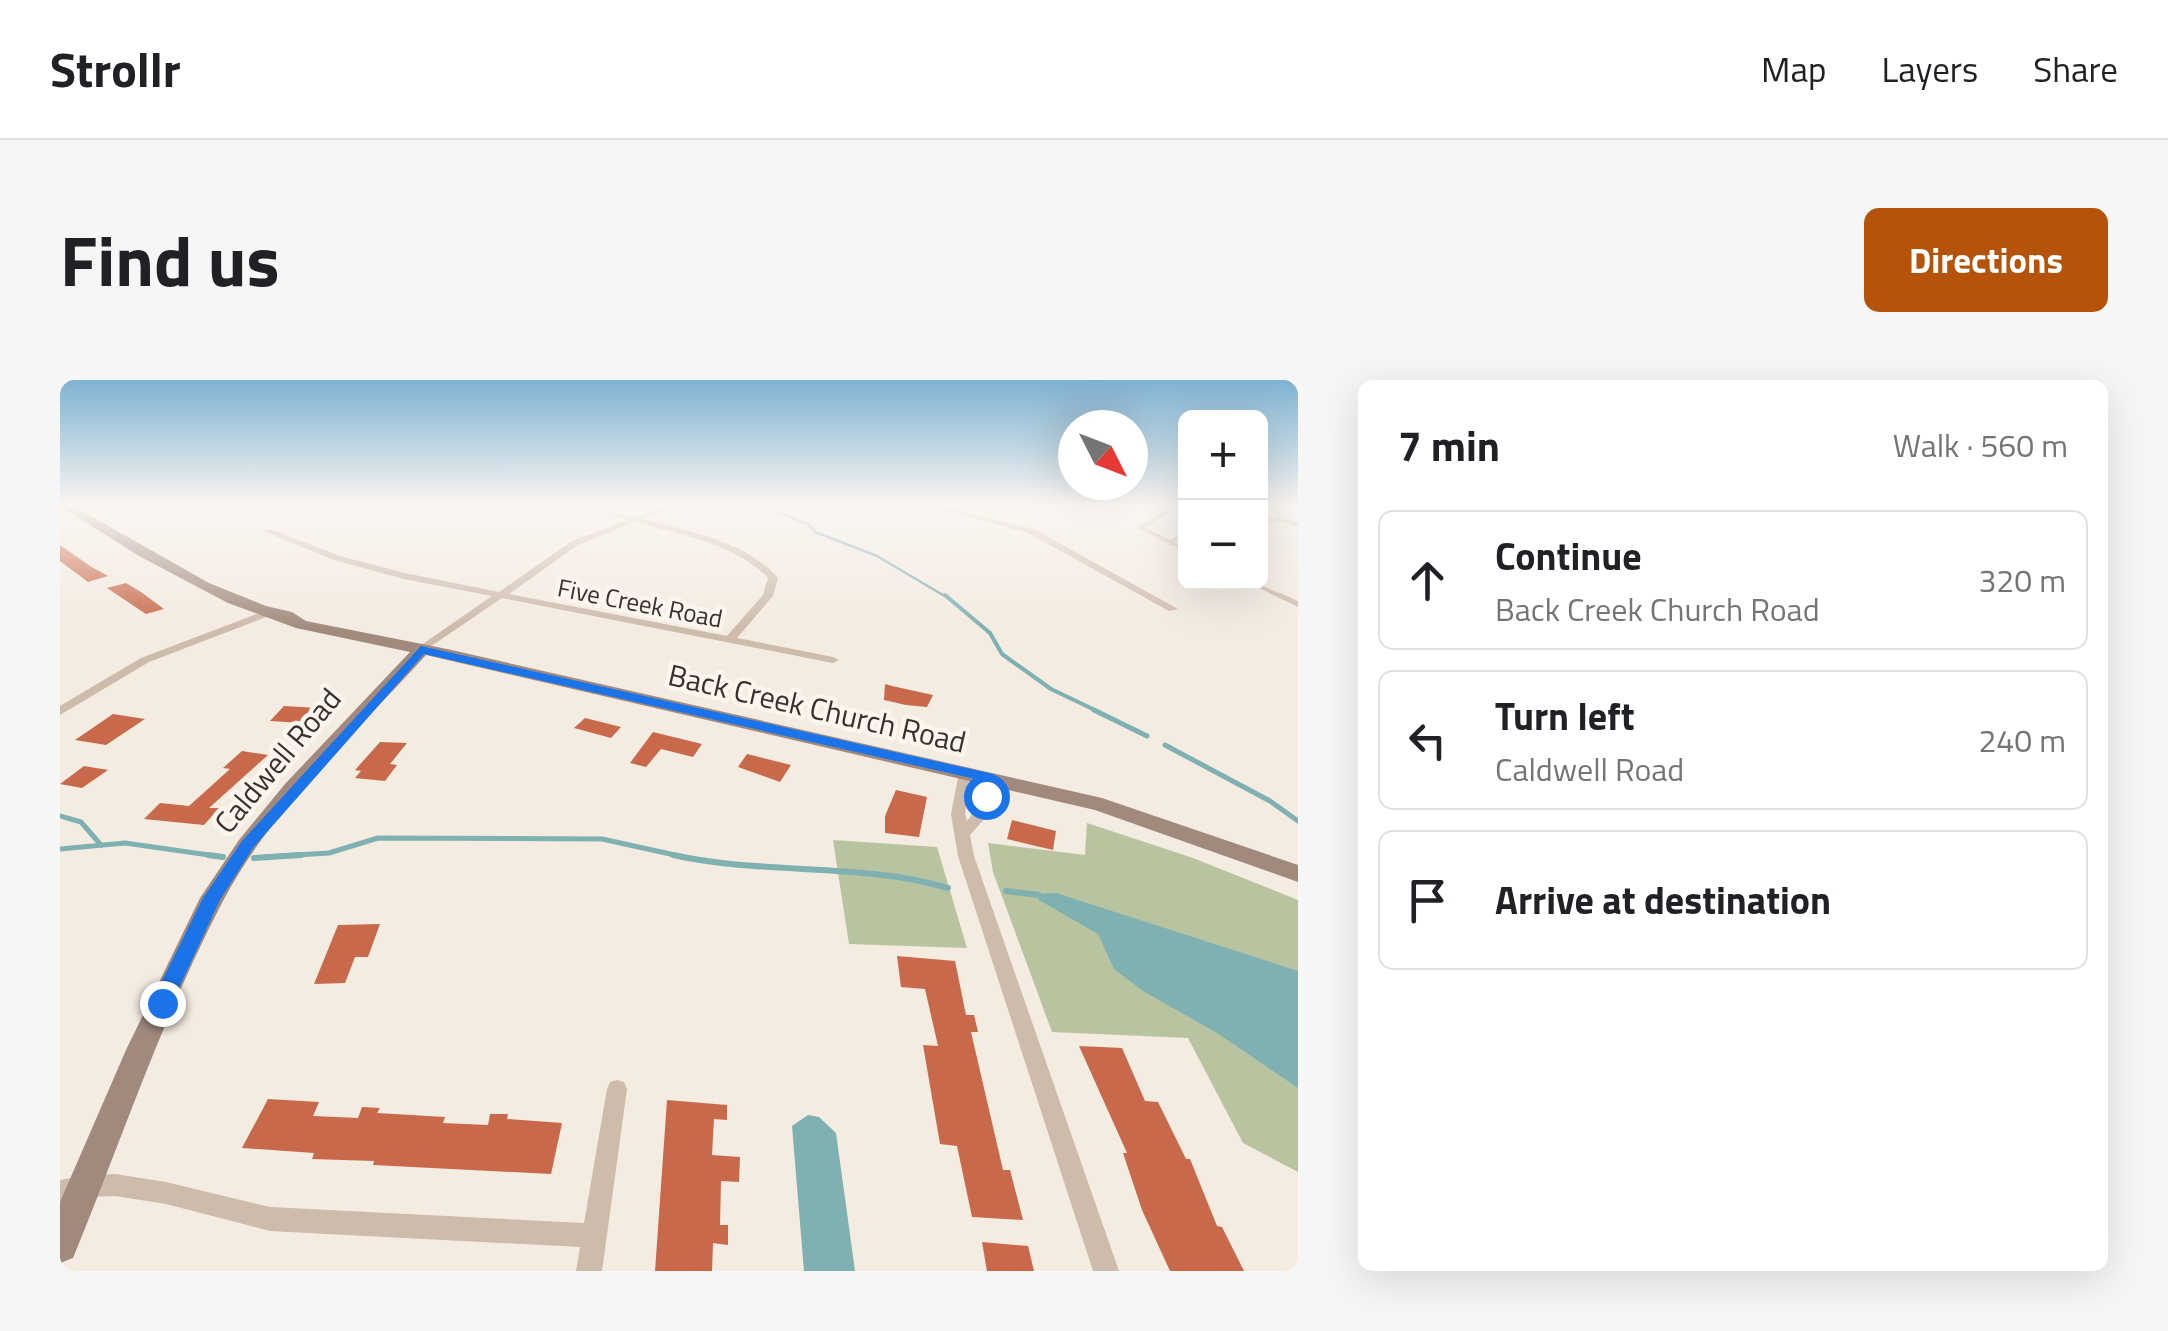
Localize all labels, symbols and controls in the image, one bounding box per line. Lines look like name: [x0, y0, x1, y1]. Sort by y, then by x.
text: Strollr: [50, 33, 181, 106]
text: Map: [1761, 42, 1826, 96]
text: Layers: [1881, 42, 1978, 96]
text: Share: [2033, 42, 2118, 96]
text: Find us: [60, 207, 280, 313]
button: Directions: [1864, 208, 2108, 312]
north arrow: [1058, 410, 1148, 500]
map controls: [1178, 410, 1268, 590]
button: +: [1178, 410, 1268, 500]
text: 7 min: [1398, 413, 1500, 477]
text: Walk · 560 m: [1893, 421, 2068, 469]
button: −: [1178, 500, 1268, 590]
text: Continue: [1495, 527, 1642, 585]
icon: ahead: [1400, 553, 1455, 608]
text: 320 m: [1978, 556, 2066, 604]
street label: Five Creek Road: [554, 568, 726, 638]
text: Back Creek Church Road: [1495, 585, 1820, 633]
street label: Back Creek Church Road: [664, 651, 971, 765]
street label: Caldwell Road: [203, 678, 352, 843]
text: Turn left: [1495, 687, 1635, 745]
icon: left: [1400, 713, 1455, 768]
text: 240 m: [1978, 716, 2066, 764]
text: Caldwell Road: [1495, 745, 1684, 793]
route start: [964, 774, 1010, 820]
text: Arrive at destination: [1495, 871, 1831, 929]
icon: arrive: [1400, 873, 1455, 928]
route end: [140, 981, 186, 1027]

